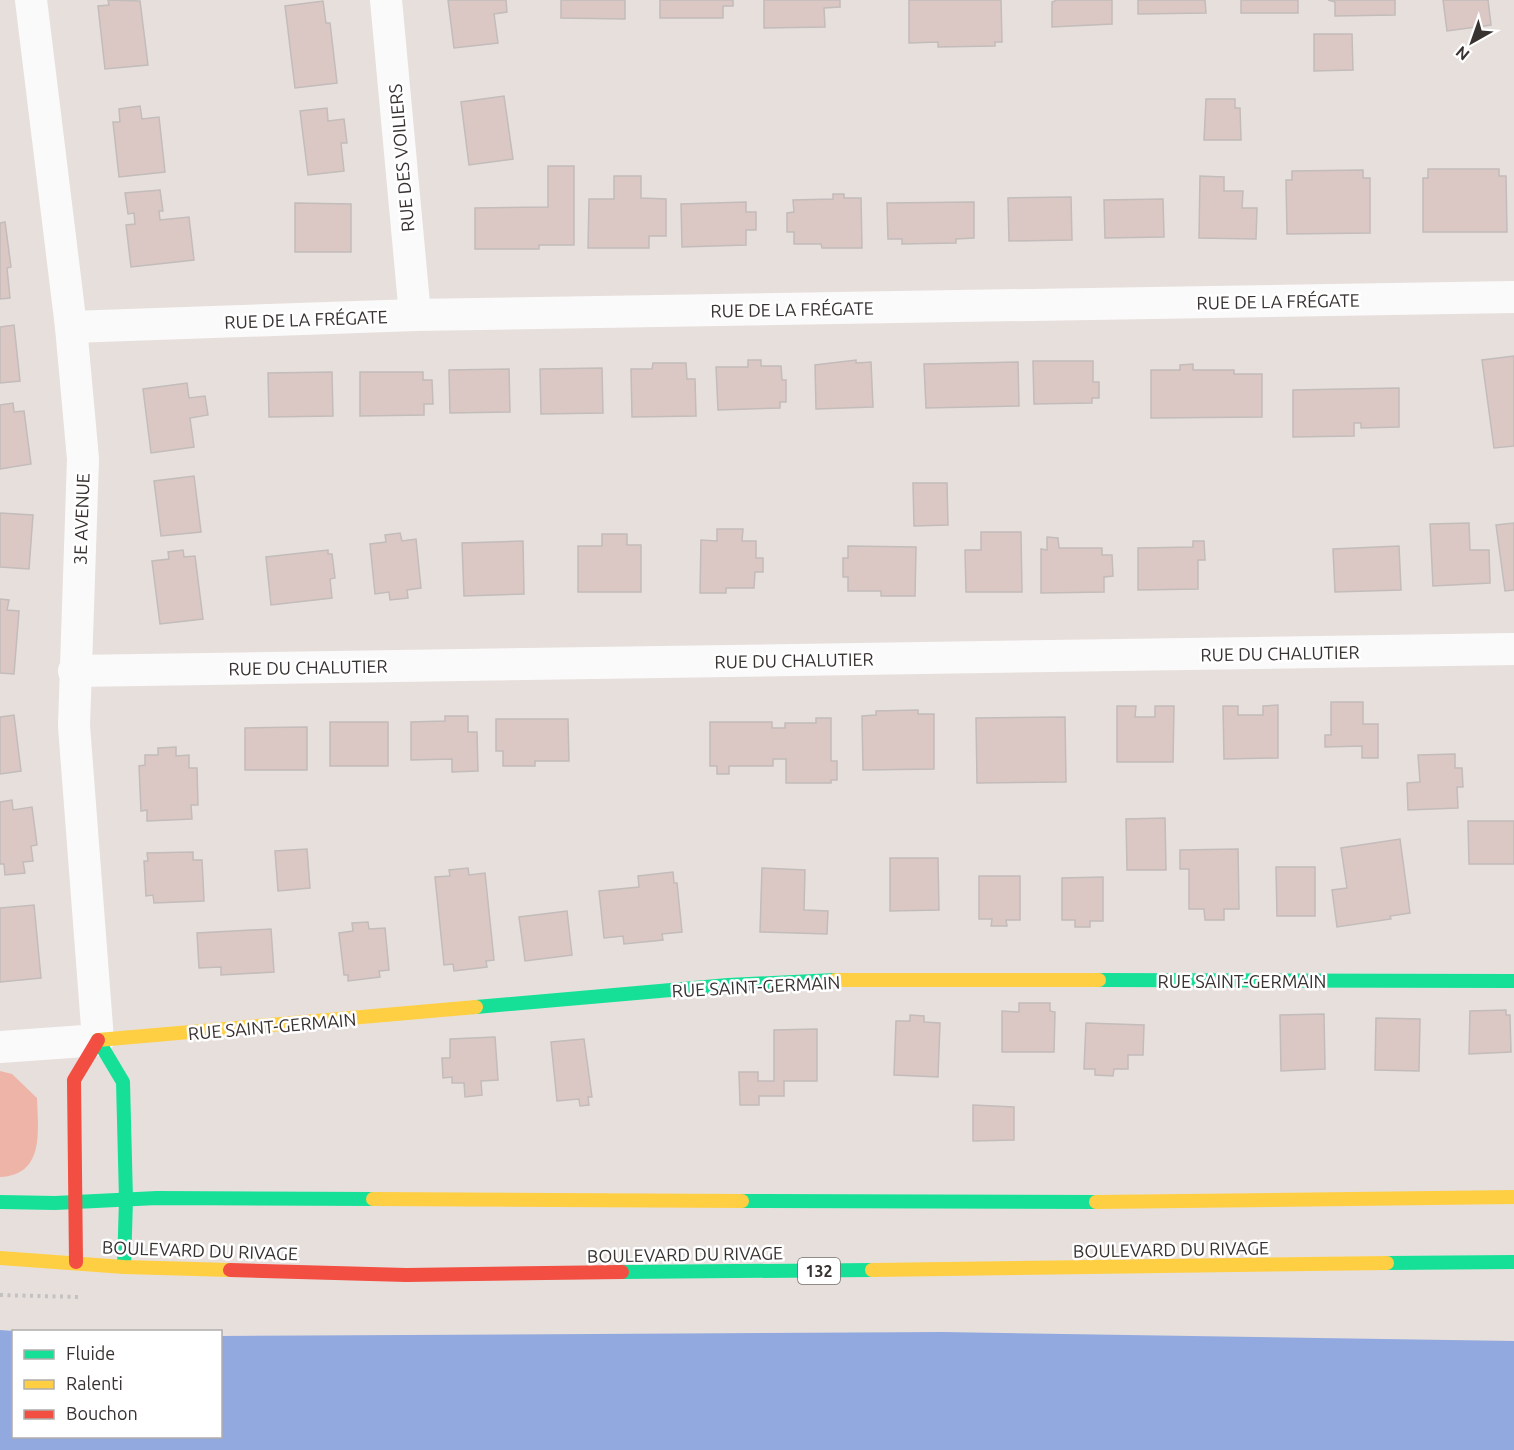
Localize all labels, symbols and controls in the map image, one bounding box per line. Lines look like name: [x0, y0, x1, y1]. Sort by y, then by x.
north arrow: [1442, 12, 1502, 72]
text: N: [1452, 43, 1473, 64]
street label: RUE DES VOILIERS: [385, 83, 417, 233]
street label: RUE DE LA FRÉGATE: [1196, 289, 1360, 312]
street label: RUE DE LA FRÉGATE: [710, 297, 874, 320]
street label: RUE DE LA FRÉGATE: [224, 305, 388, 332]
street label: 3E AVENUE: [69, 473, 93, 565]
street label: RUE DU CHALUTIER: [1200, 642, 1360, 664]
street label: RUE DU CHALUTIER: [714, 649, 874, 671]
street label: RUE DU CHALUTIER: [228, 656, 388, 678]
street label: RUE SAINT-GERMAIN: [1158, 971, 1326, 991]
street label: RUE SAINT-GERMAIN: [671, 972, 841, 1000]
street label: RUE SAINT-GERMAIN: [187, 1009, 357, 1043]
street label: BOULEVARD DU RIVAGE: [102, 1237, 298, 1263]
street label: BOULEVARD DU RIVAGE: [1073, 1237, 1269, 1261]
street label: BOULEVARD DU RIVAGE: [587, 1242, 783, 1266]
road number: 132: [798, 1258, 840, 1284]
legend: [12, 1330, 222, 1438]
text: Fluide: [66, 1343, 115, 1363]
text: Ralenti: [66, 1373, 123, 1393]
text: Bouchon: [66, 1403, 138, 1423]

